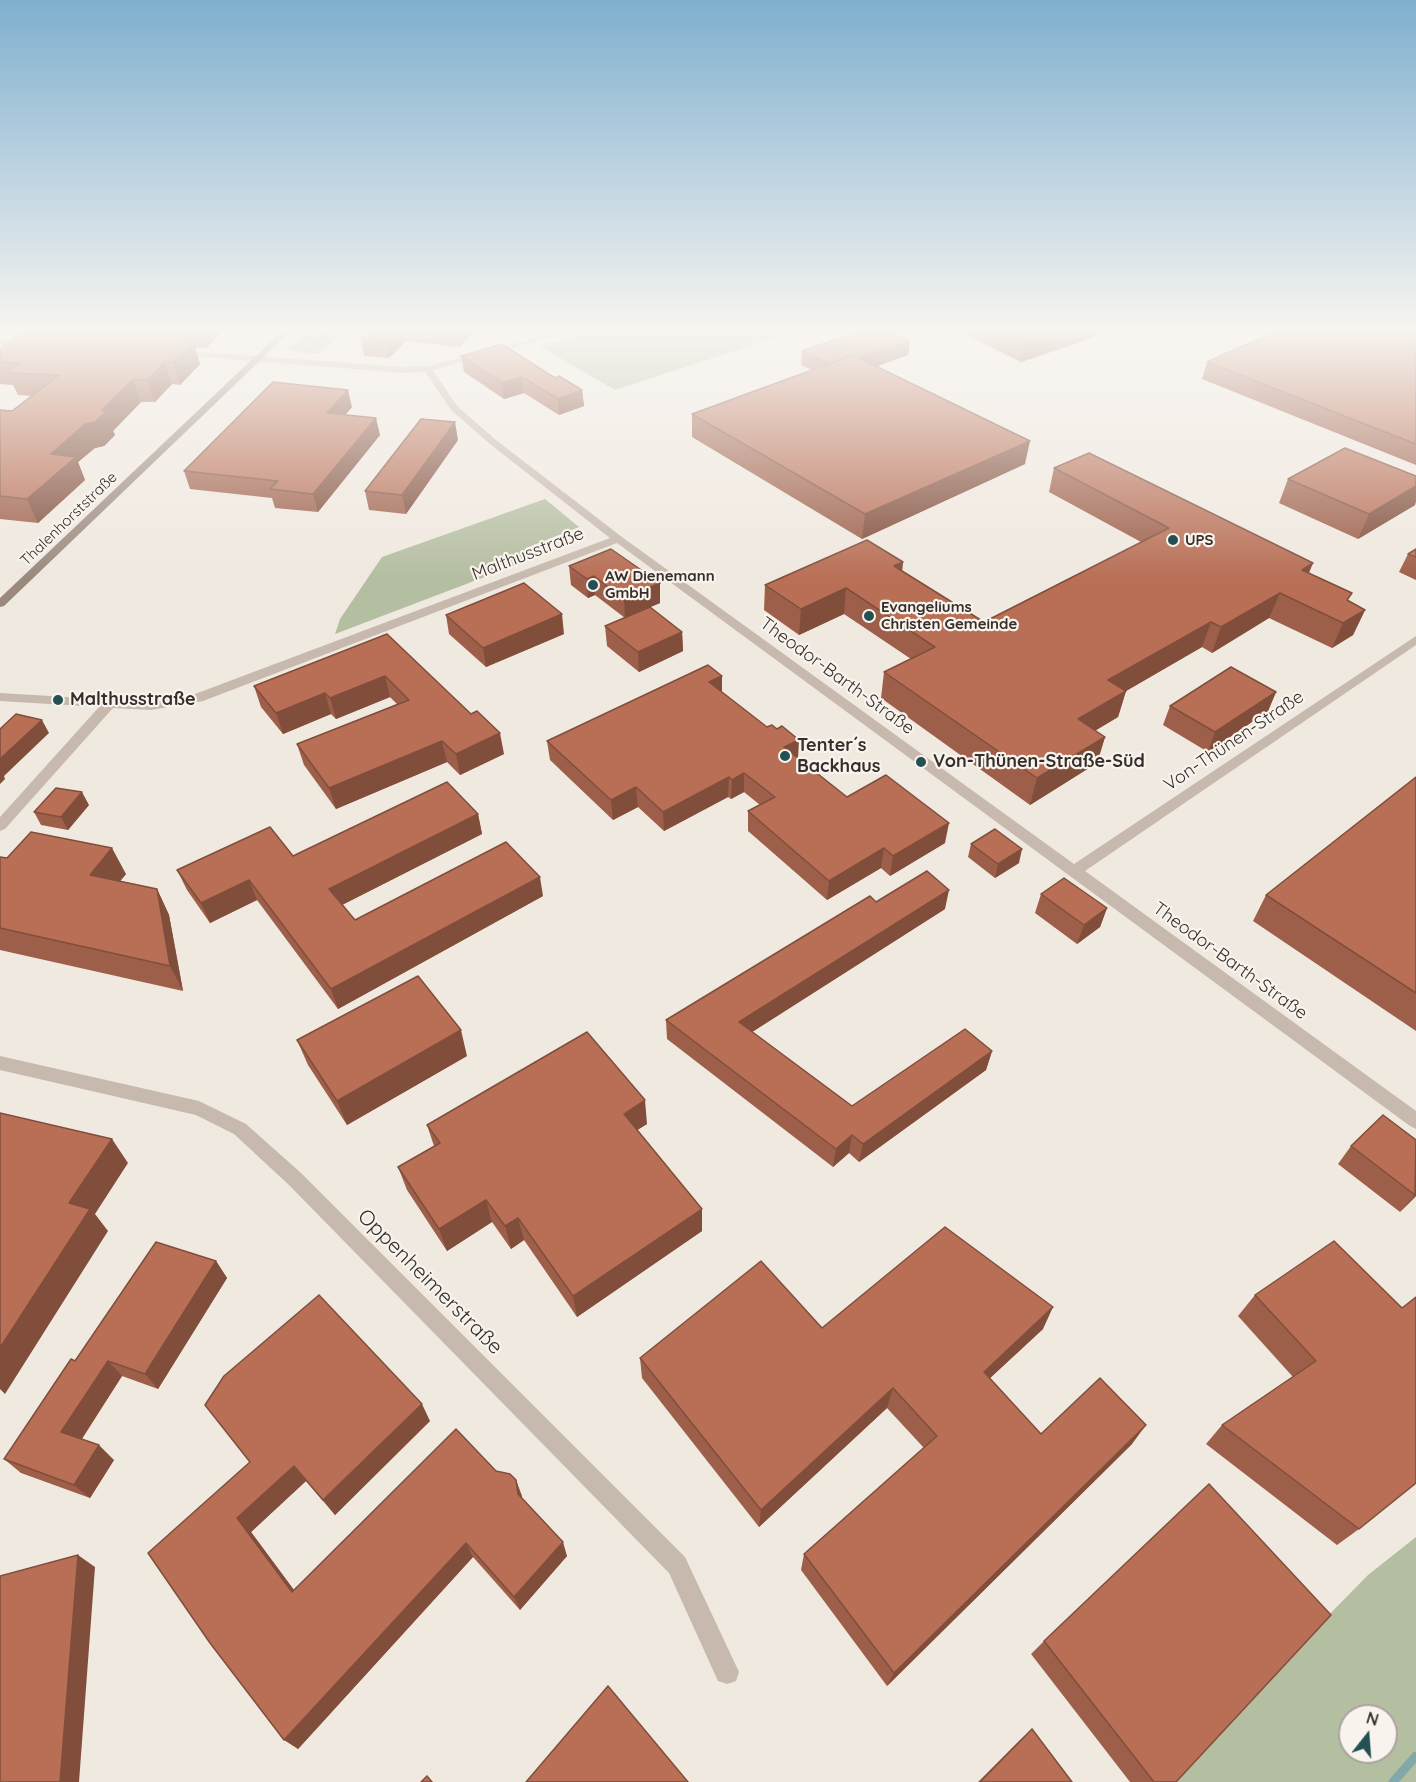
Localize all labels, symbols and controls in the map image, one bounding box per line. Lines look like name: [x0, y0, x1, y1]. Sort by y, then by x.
street label: Thalenhorststraße: [17, 468, 121, 570]
street label: Malthusstraße: [469, 523, 587, 585]
place label: UPS: [1185, 531, 1214, 549]
marker: UPS: [1166, 533, 1180, 547]
place label: AW Dienemann GmbH: [605, 567, 715, 602]
marker: AW Dienemann GmbH: [586, 578, 600, 592]
place label: Evangeliums Christen Gemeinde: [881, 598, 1017, 633]
marker: Evangeliums Christen Gemeinde: [862, 609, 876, 623]
street label: Theodor-Barth-Straße: [756, 613, 918, 739]
street label: Von-Thünen-Straße: [1160, 686, 1308, 796]
place label: Malthusstraße: [70, 689, 196, 711]
marker: Malthusstraße: [51, 693, 65, 707]
place label: Tenter´s Backhaus: [797, 735, 881, 777]
marker: Tenter´s Backhaus: [778, 749, 792, 763]
place label: Von-Thünen-Straße-Süd: [933, 751, 1145, 773]
marker: Von-Thünen-Straße-Süd: [914, 755, 928, 769]
street label: Theodor-Barth-Straße: [1149, 898, 1311, 1024]
street label: Oppenheimerstraße: [352, 1204, 508, 1360]
north arrow: [1338, 1704, 1398, 1764]
text: N: [1364, 1707, 1381, 1730]

